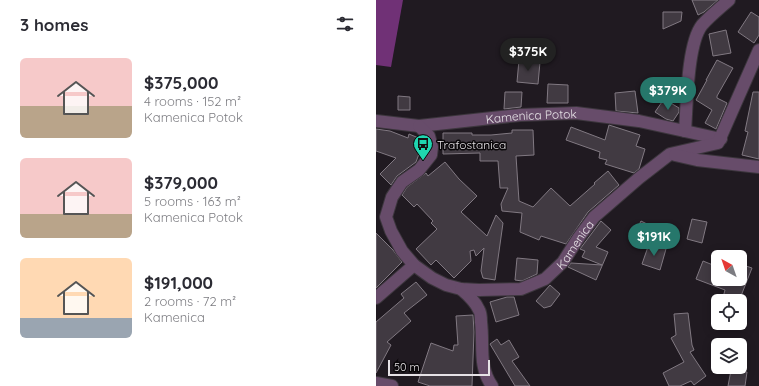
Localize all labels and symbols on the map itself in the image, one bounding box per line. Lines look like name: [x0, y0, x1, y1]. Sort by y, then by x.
pin: $375K: [500, 38, 556, 72]
pin: $379K: [640, 77, 696, 111]
street label: Kamenica Potok: [485, 105, 577, 126]
bus stop icon: Trafostanica: [412, 133, 434, 161]
place label: Trafostanica: [437, 137, 506, 152]
street label: Kamenica: [553, 217, 597, 272]
pin: $191K: [626, 223, 682, 257]
north arrow: [711, 250, 747, 286]
scale bar: [388, 358, 490, 377]

